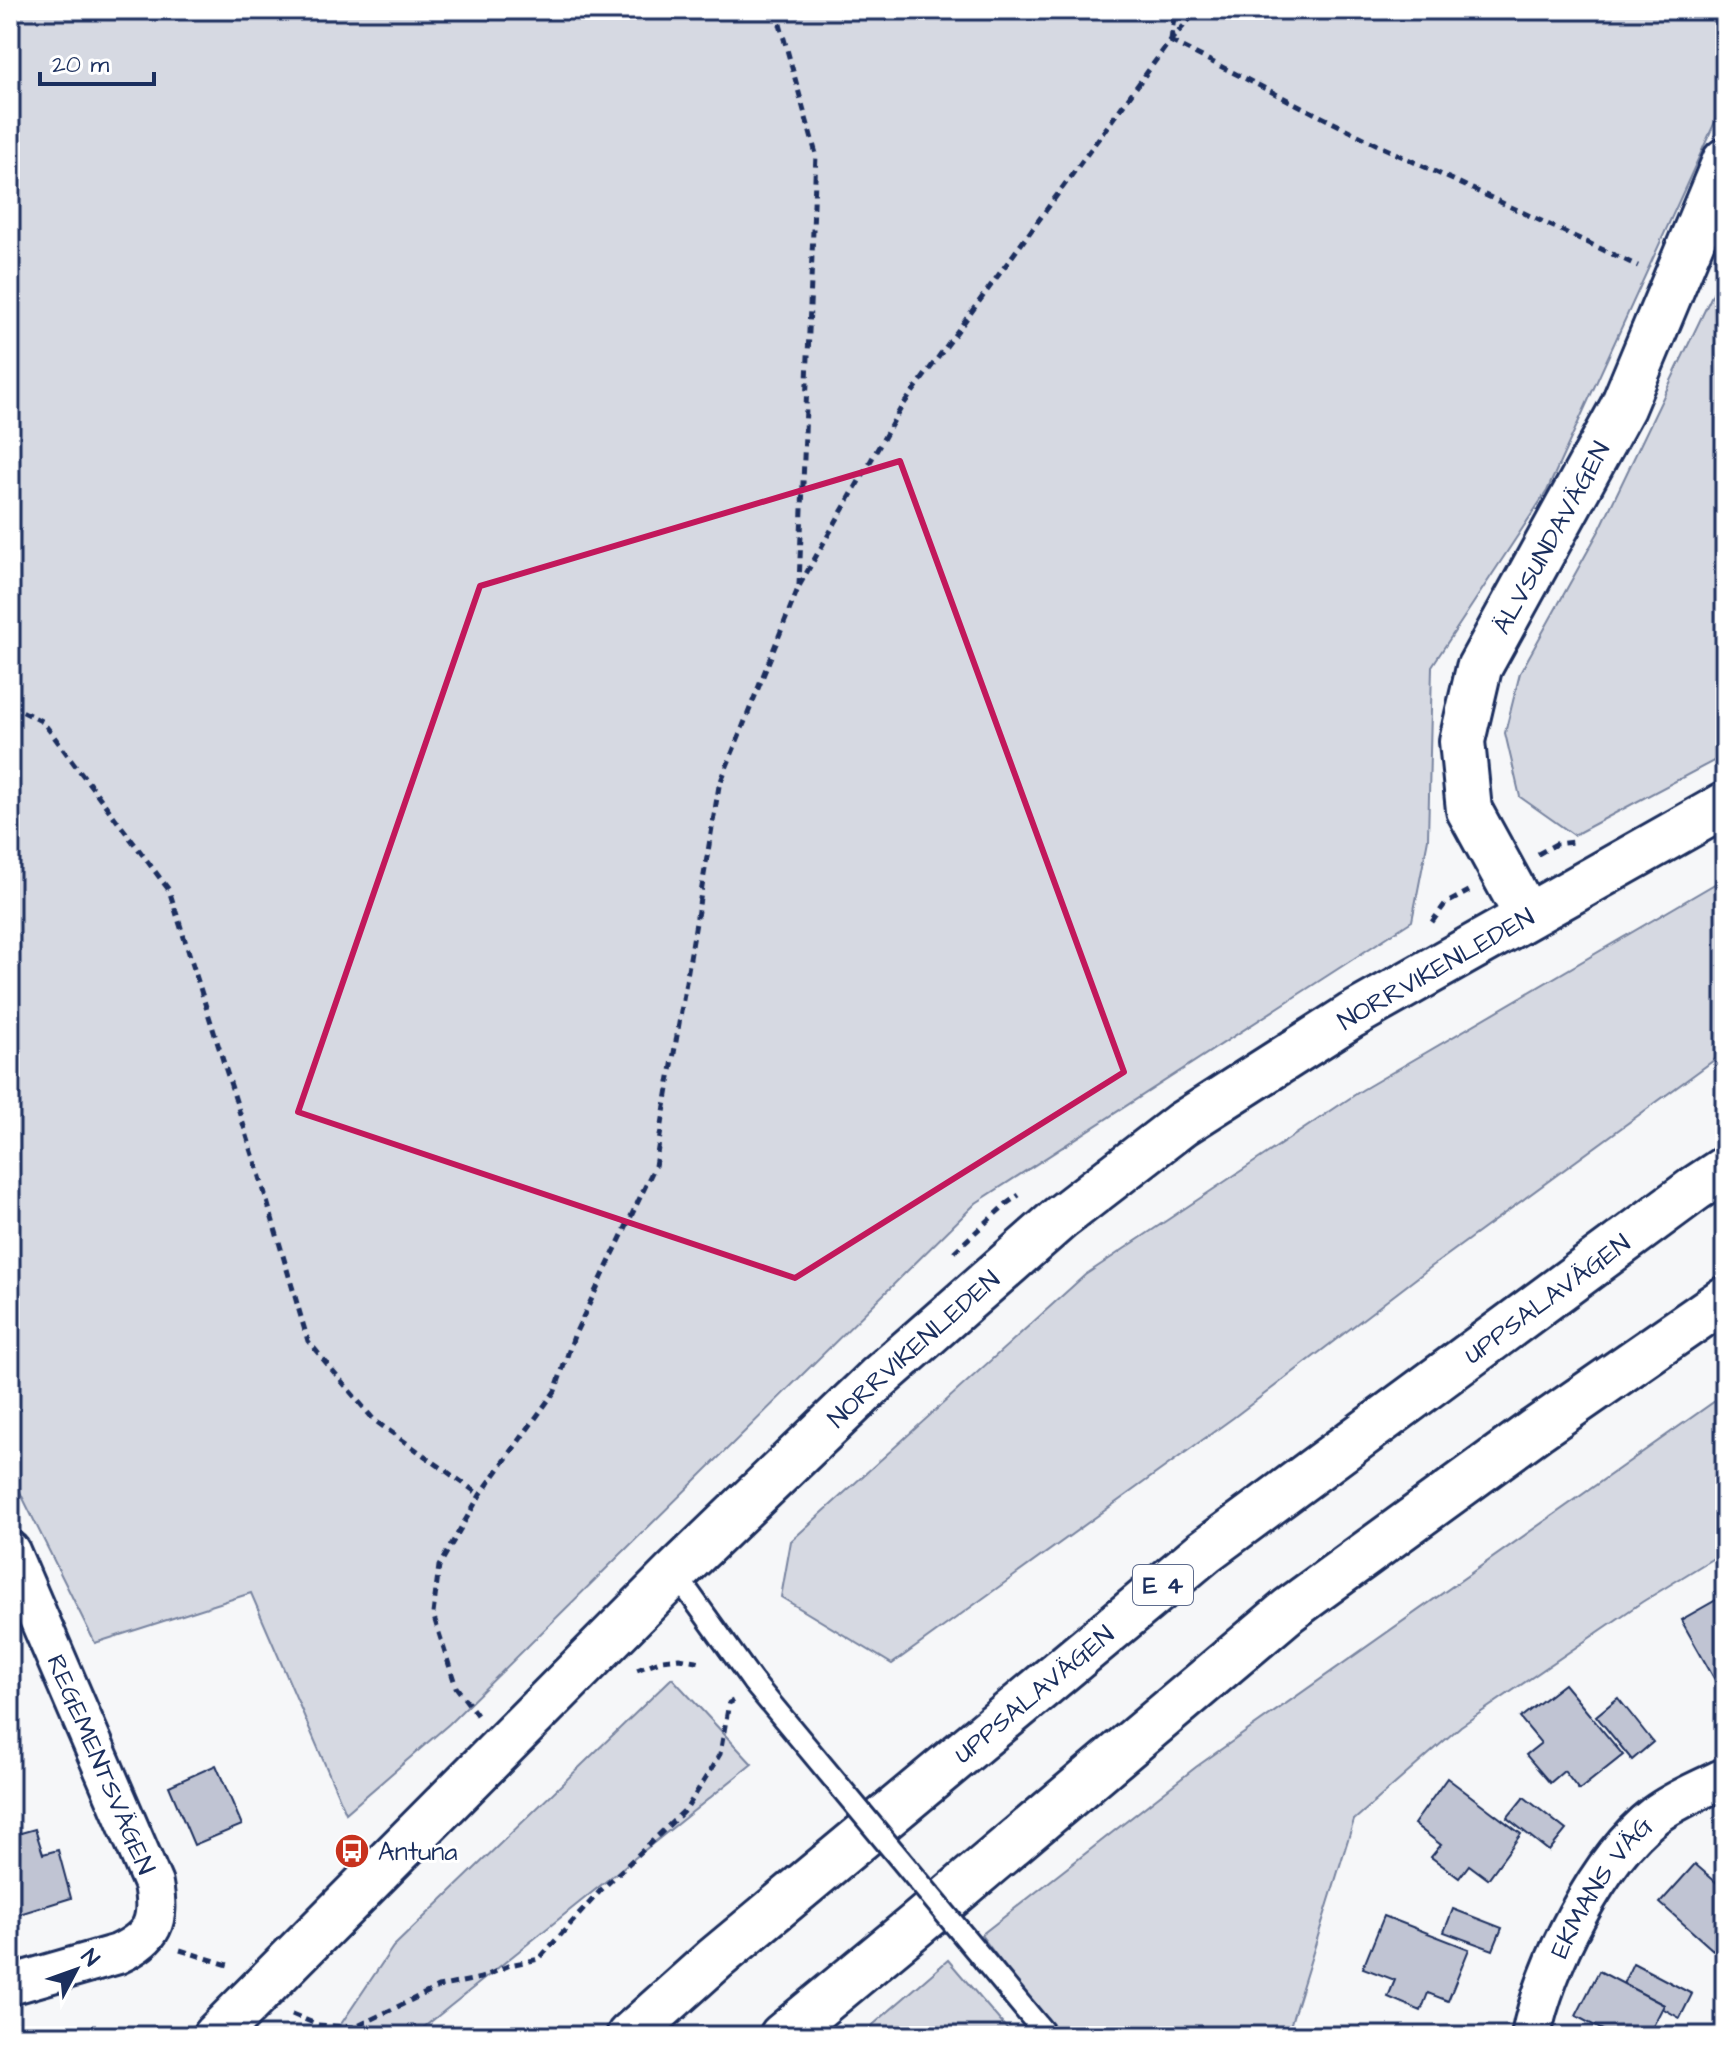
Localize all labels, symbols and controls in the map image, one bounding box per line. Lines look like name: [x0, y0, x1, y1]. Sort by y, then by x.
scale bar: [40, 36, 154, 86]
text: 20 m: [52, 48, 109, 82]
street label: ÄLVSUNDAVÄGEN: [1484, 435, 1619, 641]
street label: NORRVIKENLEDEN: [1331, 899, 1541, 1039]
street label: UPPSALAVÄGEN: [1457, 1226, 1638, 1373]
street label: NORRVIKENLEDEN: [820, 1262, 1008, 1436]
road number: E 4: [1133, 1565, 1193, 1605]
street label: UPPSALAVÄGEN: [946, 1617, 1122, 1772]
street label: REGEMENTSVÄGEN: [37, 1649, 164, 1880]
street label: EKMANS VÄG: [1542, 1809, 1661, 1964]
bus stop icon: Antuna: [333, 1832, 371, 1870]
place label: Antuna: [378, 1834, 458, 1870]
north arrow: [36, 1930, 116, 2010]
text: N: [74, 1942, 106, 1973]

